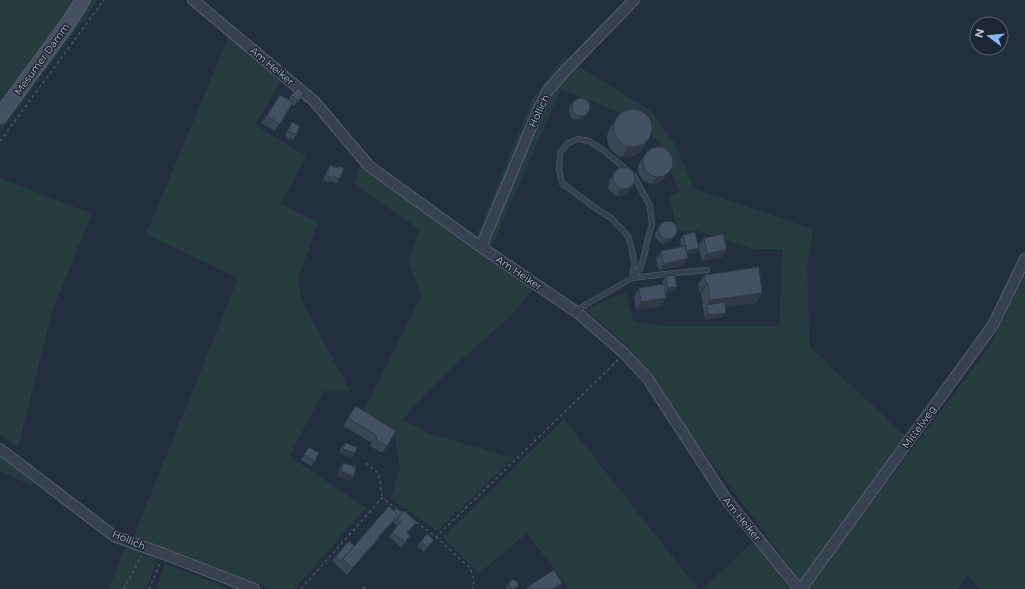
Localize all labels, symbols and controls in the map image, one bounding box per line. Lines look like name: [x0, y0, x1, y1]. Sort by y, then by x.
north arrow: [969, 16, 1009, 56]
street label: Mesumer Damm: [12, 20, 72, 98]
text: N: [971, 27, 987, 39]
street label: Am Heiker: [247, 44, 297, 88]
street label: Hollich: [526, 92, 552, 130]
street label: Am Heiker: [493, 253, 545, 293]
street label: Mittelweg: [899, 403, 939, 451]
street label: Am Heiker: [720, 494, 764, 544]
street label: Hollich: [110, 527, 148, 553]

